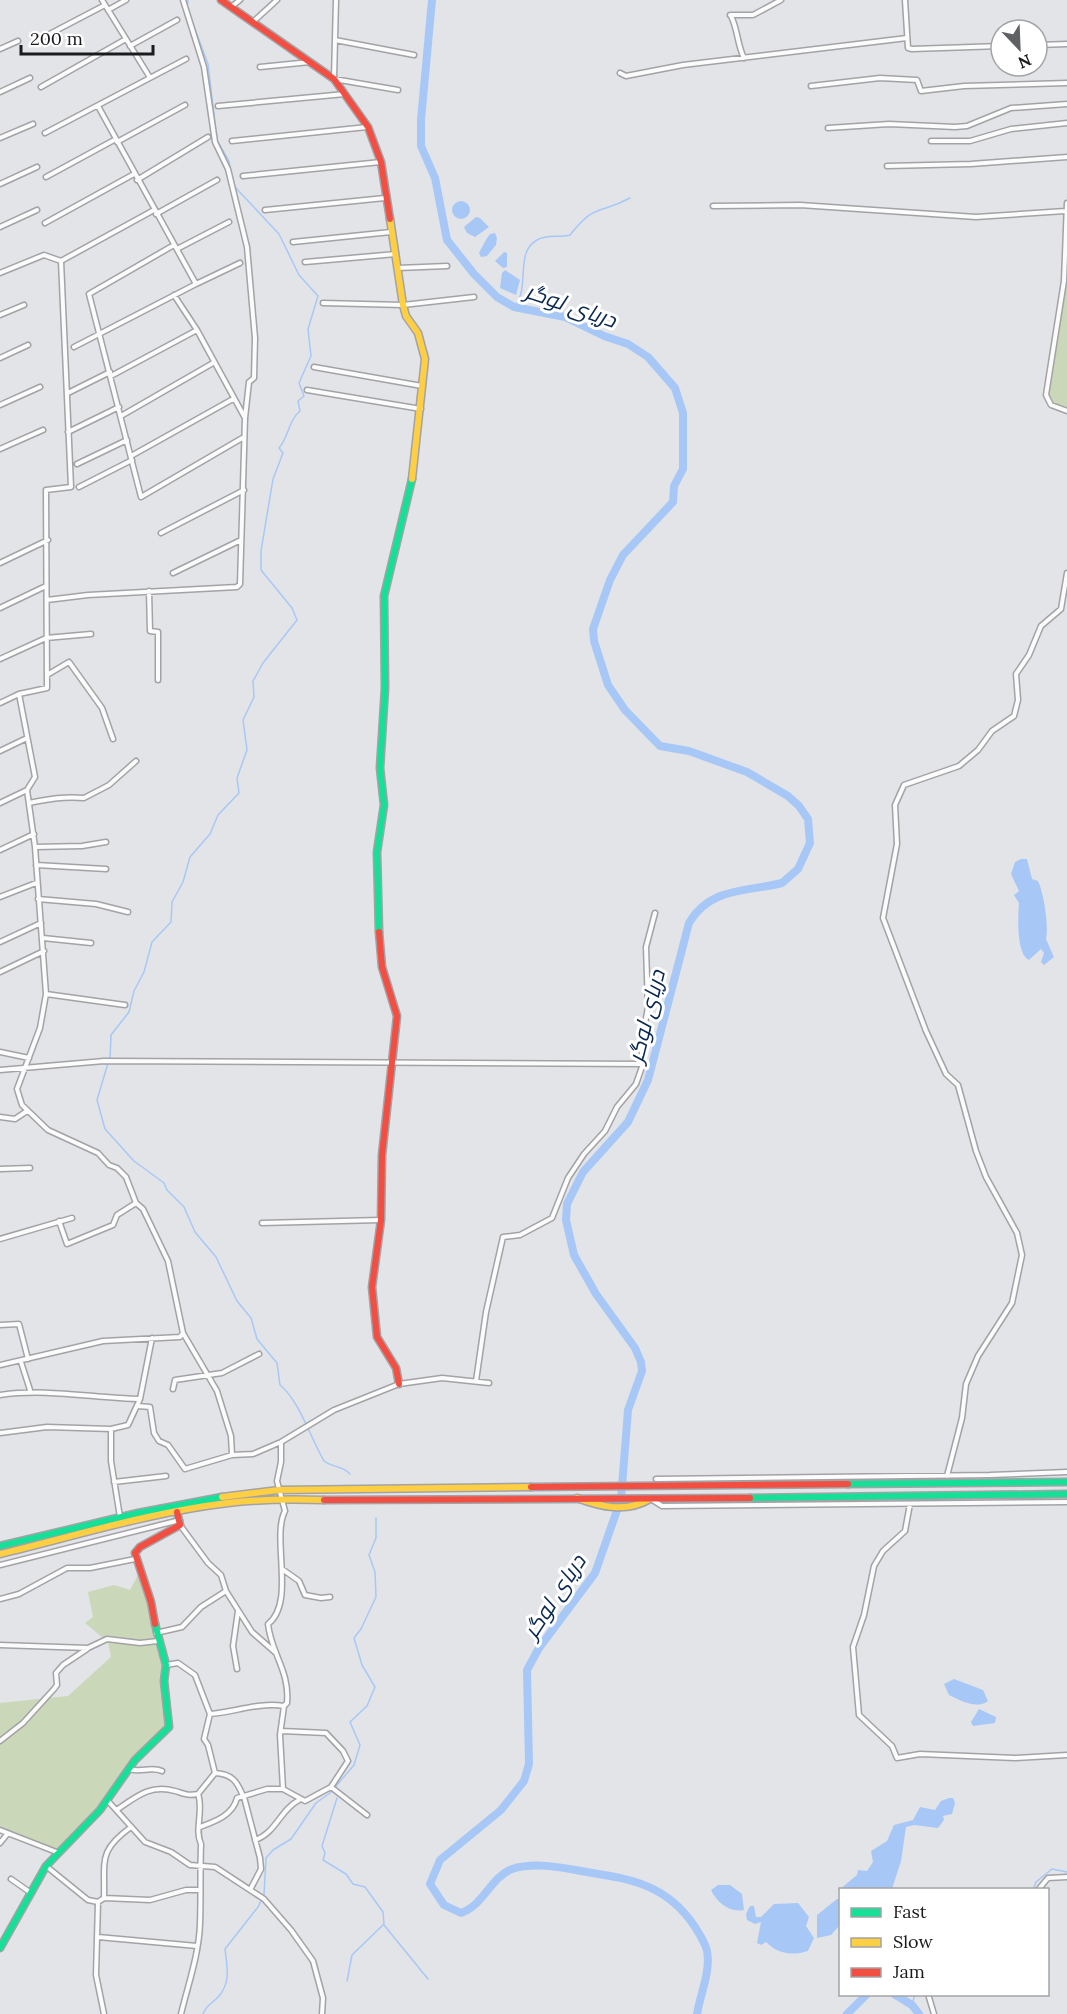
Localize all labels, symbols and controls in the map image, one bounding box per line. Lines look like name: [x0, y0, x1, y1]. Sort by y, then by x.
scale bar: [21, 18, 153, 56]
north arrow: [989, 18, 1049, 78]
text: 200 m: [30, 27, 83, 50]
text: N: [1015, 50, 1034, 73]
water label: دریای لوگر: [519, 275, 622, 334]
water label: دریای لوگر: [620, 965, 671, 1068]
water label: دریای لوگر: [515, 1548, 592, 1646]
legend: [839, 1888, 1049, 1996]
text: Fast: [893, 1900, 927, 1923]
text: Slow: [893, 1930, 933, 1953]
text: Jam: [892, 1960, 925, 1983]

